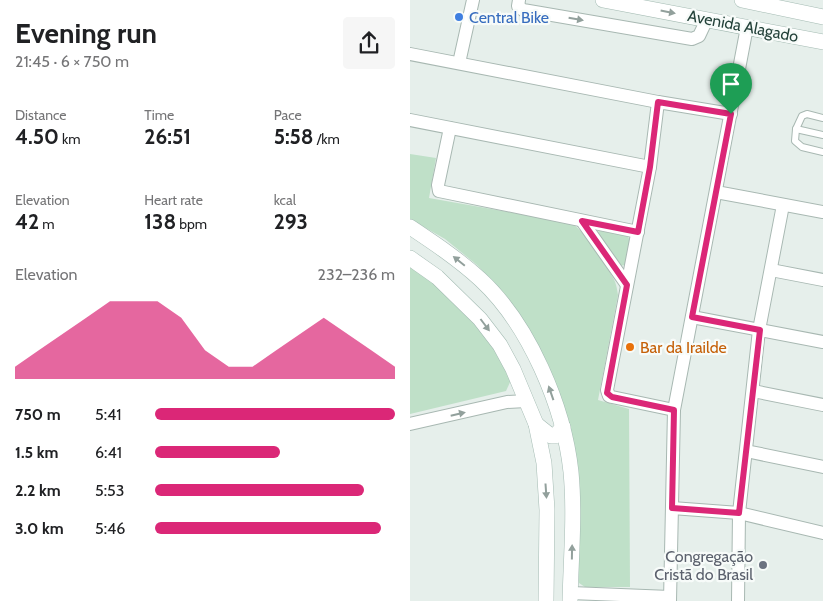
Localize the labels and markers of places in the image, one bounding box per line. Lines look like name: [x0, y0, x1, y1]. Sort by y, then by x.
place label: Central Bike: [469, 8, 549, 27]
marker: Central Bike: [453, 11, 465, 23]
pin: [710, 63, 752, 114]
place label: Bar da Irailde: [640, 338, 727, 357]
marker: Bar da Irailde: [624, 341, 636, 353]
place label: Congregação Cristã do Brasil: [654, 547, 753, 584]
marker: Congregação Cristã do Brasil: [757, 559, 769, 571]

